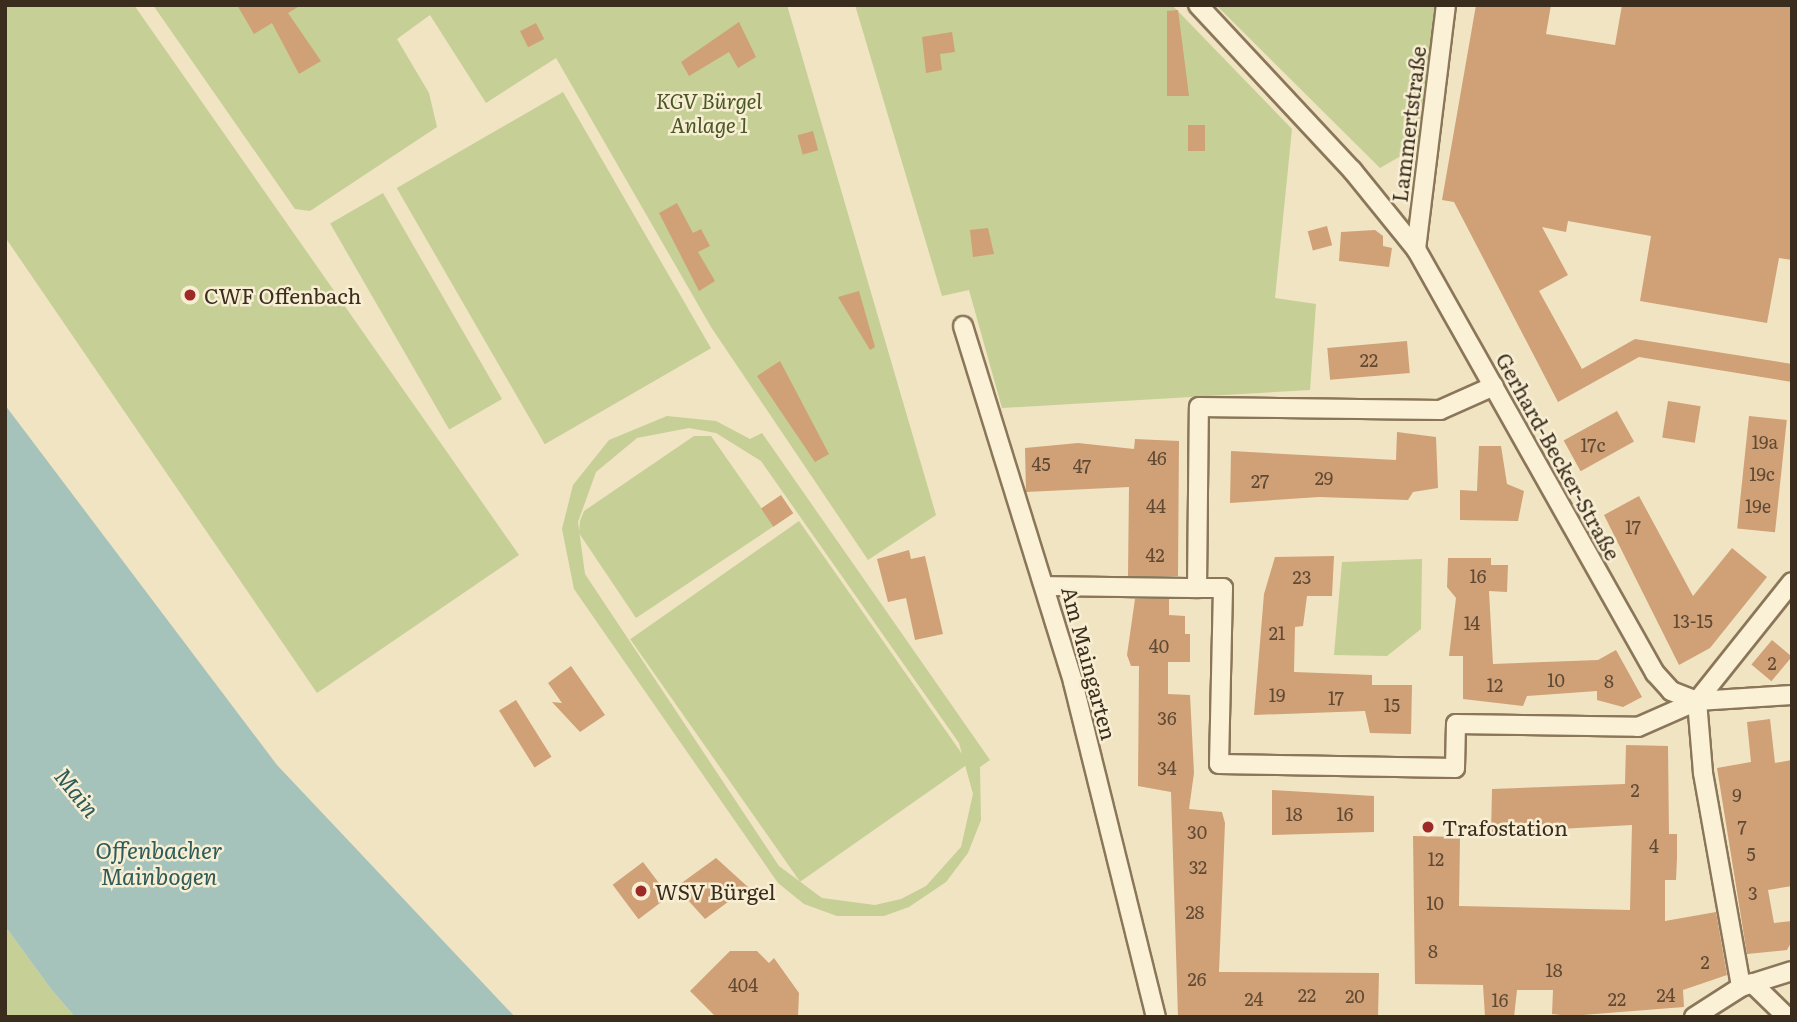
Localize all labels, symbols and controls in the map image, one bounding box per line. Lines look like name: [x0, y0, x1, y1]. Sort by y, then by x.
street label: Lammertstraße: [1386, 44, 1430, 204]
park label: KGV Bürgel Anlage 1: [656, 87, 762, 137]
place label: CWF Offenbach: [204, 282, 361, 308]
marker: CWF Offenbach: [182, 287, 198, 303]
street label: Gerhard-Becker-Straße: [1492, 348, 1626, 564]
house number: 22: [1360, 349, 1378, 371]
house number: 19a: [1752, 431, 1778, 453]
house number: 17c: [1581, 434, 1605, 456]
house number: 46: [1147, 447, 1167, 469]
house number: 45: [1031, 453, 1051, 475]
house number: 47: [1073, 455, 1091, 477]
house number: 19c: [1749, 463, 1775, 485]
house number: 29: [1315, 467, 1333, 489]
house number: 27: [1251, 470, 1269, 492]
house number: 44: [1146, 495, 1166, 517]
house number: 19e: [1745, 495, 1771, 517]
house number: 17: [1625, 516, 1641, 538]
house number: 42: [1145, 544, 1165, 566]
house number: 16: [1470, 565, 1486, 587]
house number: 23: [1293, 566, 1311, 588]
street label: Am Maingarten: [1057, 583, 1123, 743]
house number: 13-15: [1673, 610, 1713, 632]
house number: 14: [1464, 612, 1480, 634]
house number: 21: [1269, 622, 1285, 644]
house number: 40: [1149, 635, 1169, 657]
house number: 2: [1767, 652, 1777, 674]
house number: 10: [1547, 669, 1565, 691]
house number: 8: [1604, 670, 1614, 692]
house number: 12: [1487, 674, 1503, 696]
house number: 19: [1269, 684, 1285, 706]
house number: 17: [1328, 687, 1344, 709]
house number: 15: [1384, 694, 1400, 716]
house number: 36: [1157, 707, 1177, 729]
house number: 34: [1157, 757, 1177, 779]
water label: Main: [50, 762, 106, 822]
house number: 2: [1630, 779, 1640, 801]
house number: 9: [1732, 784, 1742, 806]
house number: 18: [1285, 803, 1303, 825]
house number: 16: [1337, 803, 1353, 825]
place label: Trafostation: [1442, 814, 1568, 840]
house number: 7: [1737, 816, 1747, 838]
marker: Trafostation: [1420, 819, 1436, 835]
house number: 30: [1187, 821, 1207, 843]
water label: Offenbacher Mainbogen: [95, 835, 223, 889]
house number: 4: [1649, 835, 1659, 857]
house number: 5: [1746, 843, 1756, 865]
house number: 12: [1428, 848, 1444, 870]
house number: 32: [1189, 856, 1207, 878]
place label: WSV Bürgel: [655, 878, 776, 904]
house number: 3: [1748, 882, 1758, 904]
marker: WSV Bürgel: [633, 883, 649, 899]
house number: 10: [1426, 892, 1444, 914]
house number: 28: [1185, 901, 1205, 923]
house number: 8: [1428, 940, 1438, 962]
house number: 2: [1700, 951, 1710, 973]
house number: 18: [1545, 959, 1563, 981]
house number: 26: [1188, 968, 1206, 990]
house number: 404: [728, 974, 758, 996]
house number: 22: [1298, 984, 1316, 1006]
house number: 24: [1656, 984, 1676, 1006]
house number: 20: [1345, 985, 1365, 1007]
house number: 24: [1244, 988, 1264, 1010]
house number: 22: [1608, 988, 1626, 1010]
house number: 16: [1492, 989, 1508, 1011]

